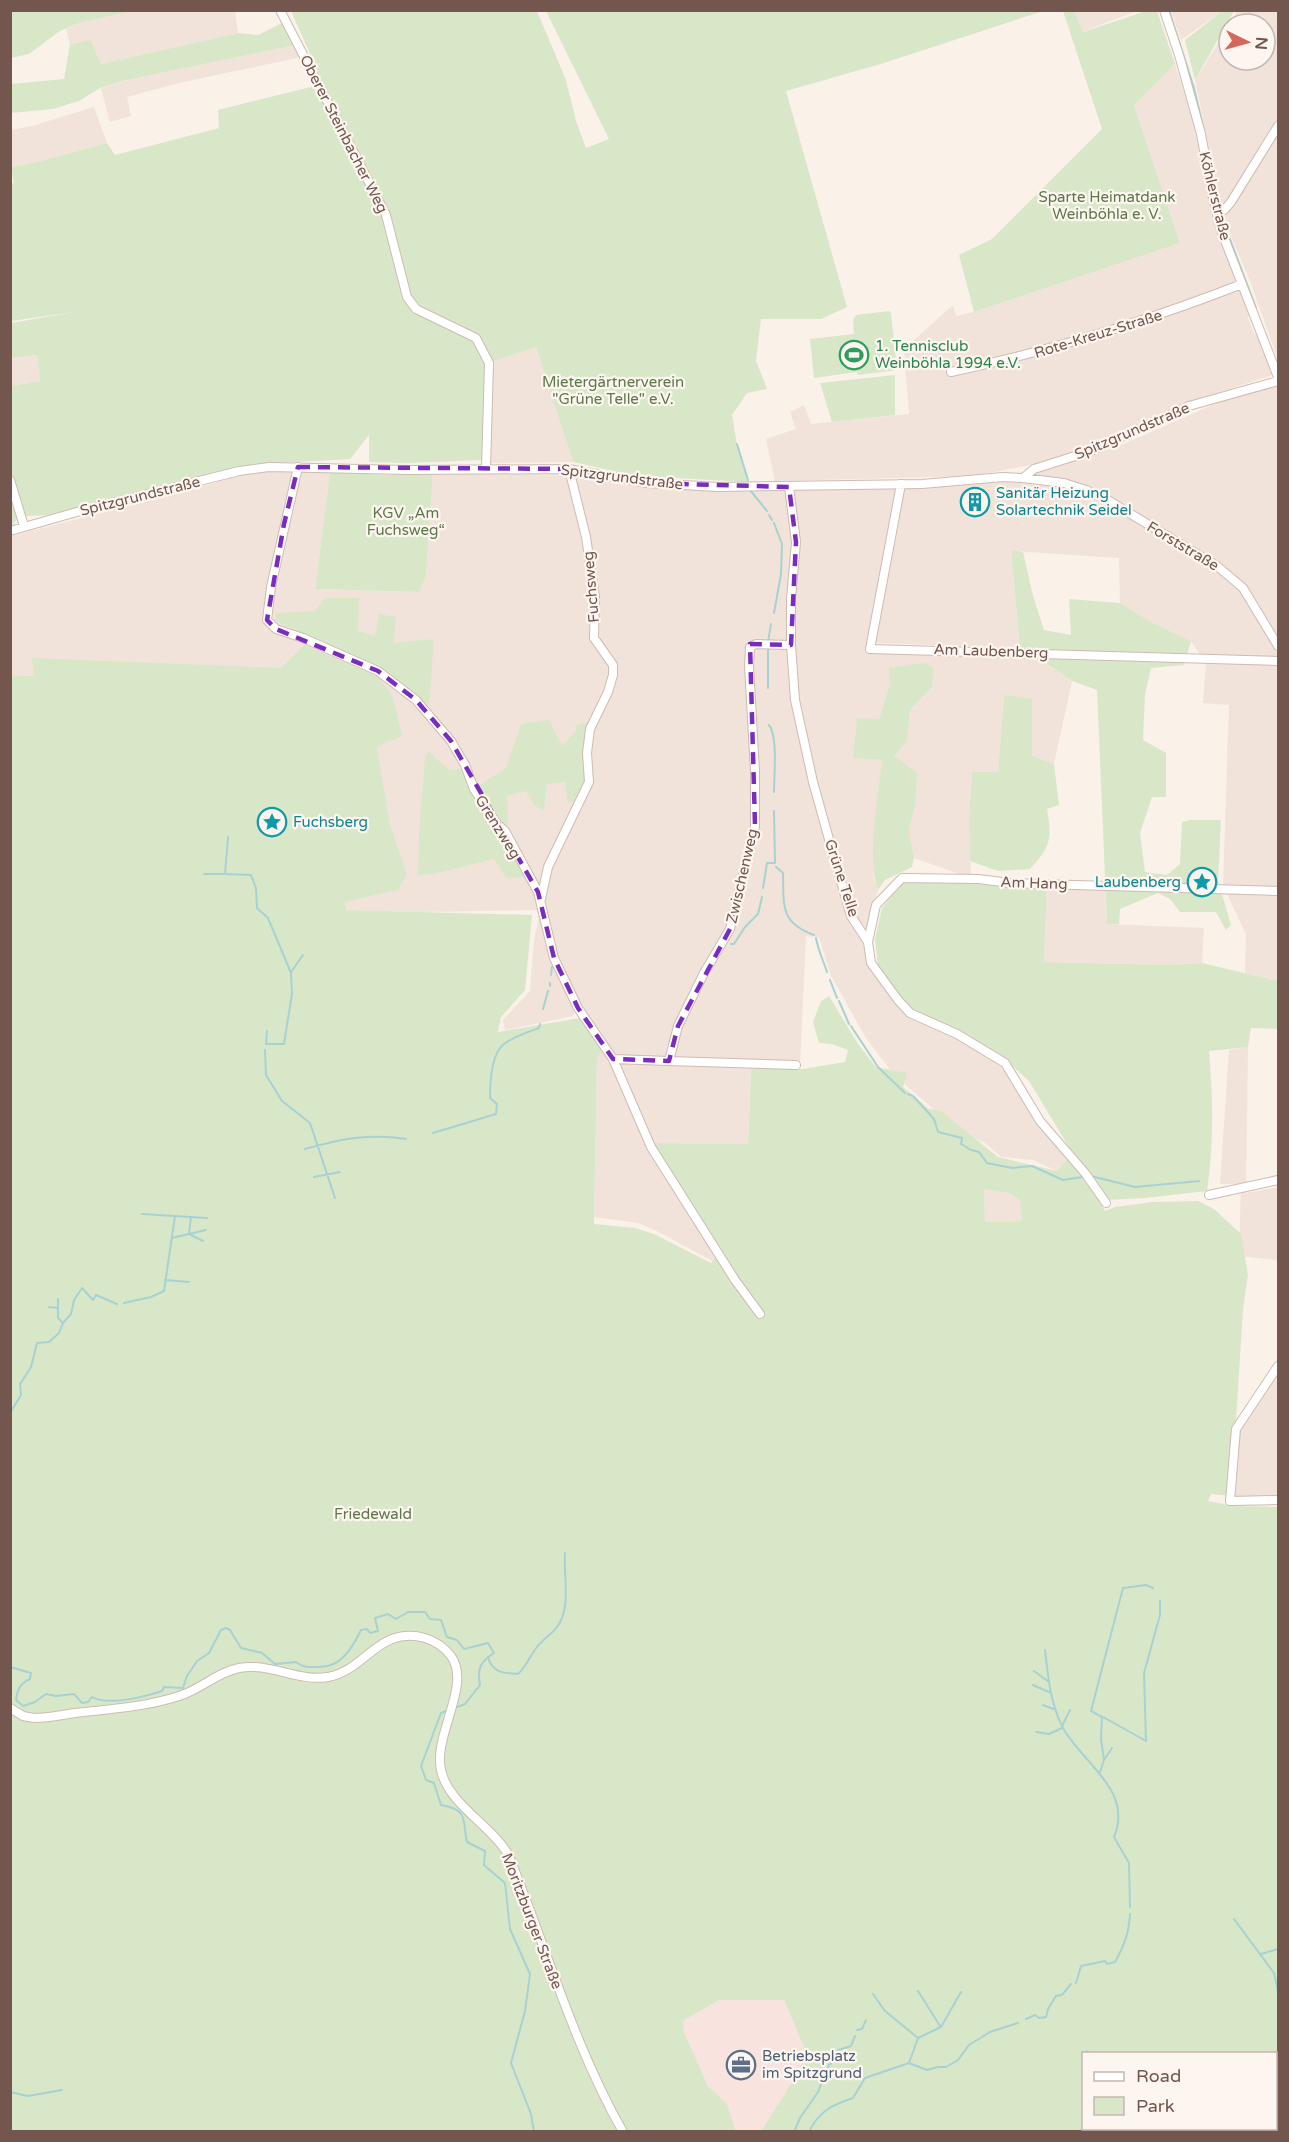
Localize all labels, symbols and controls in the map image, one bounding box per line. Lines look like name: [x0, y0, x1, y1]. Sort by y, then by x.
north arrow: [1217, 12, 1277, 72]
text: N: [1250, 36, 1271, 50]
street label: Oberer Steinbacher Weg: [296, 52, 392, 216]
street label: Köhlerstraße: [1195, 150, 1235, 242]
park label: Sparte Heimatdank Weinböhla e. V.: [1039, 188, 1175, 223]
street label: Rote-Kreuz-Straße: [1032, 306, 1164, 362]
place label: 1. Tennisclub Weinböhla 1994 e.V.: [875, 337, 1021, 372]
sports icon: 1. Tennisclub Weinböhla 1994 e.V.: [838, 339, 870, 371]
park label: Mietergärtnerverein "Grüne Telle" e.V.: [542, 373, 684, 408]
street label: Spitzgrundstraße: [1072, 399, 1192, 463]
street label: Spitzgrundstraße: [560, 461, 684, 493]
street label: Spitzgrundstraße: [78, 472, 202, 520]
place label: Sanitär Heizung Solartechnik Seidel: [996, 484, 1132, 519]
building icon: Sanitär Heizung Solartechnik Seidel: [959, 486, 991, 518]
park label: KGV „Am Fuchsweg“: [367, 504, 445, 539]
street label: Forststraße: [1144, 517, 1222, 575]
street label: Fuchsweg: [579, 550, 603, 624]
street label: Am Laubenberg: [933, 640, 1049, 662]
street label: Grenzweg: [471, 792, 525, 862]
place icon: Fuchsberg: [256, 806, 288, 838]
place label: Fuchsberg: [293, 813, 368, 831]
street label: Zwischenweg: [722, 827, 762, 925]
street label: Grüne Telle: [821, 837, 863, 919]
place icon: Laubenberg: [1186, 866, 1218, 898]
street label: Am Hang: [1000, 873, 1068, 893]
place label: Laubenberg: [1095, 873, 1181, 891]
park label: Friedewald: [334, 1505, 412, 1523]
street label: Moritzburger Straße: [498, 1850, 566, 1992]
place label: Betriebsplatz im Spitzgrund: [762, 2047, 862, 2082]
office icon: Betriebsplatz im Spitzgrund: [725, 2049, 757, 2081]
legend: [1082, 2052, 1277, 2130]
text: Road: [1136, 2065, 1181, 2087]
text: Park: [1136, 2095, 1175, 2117]

